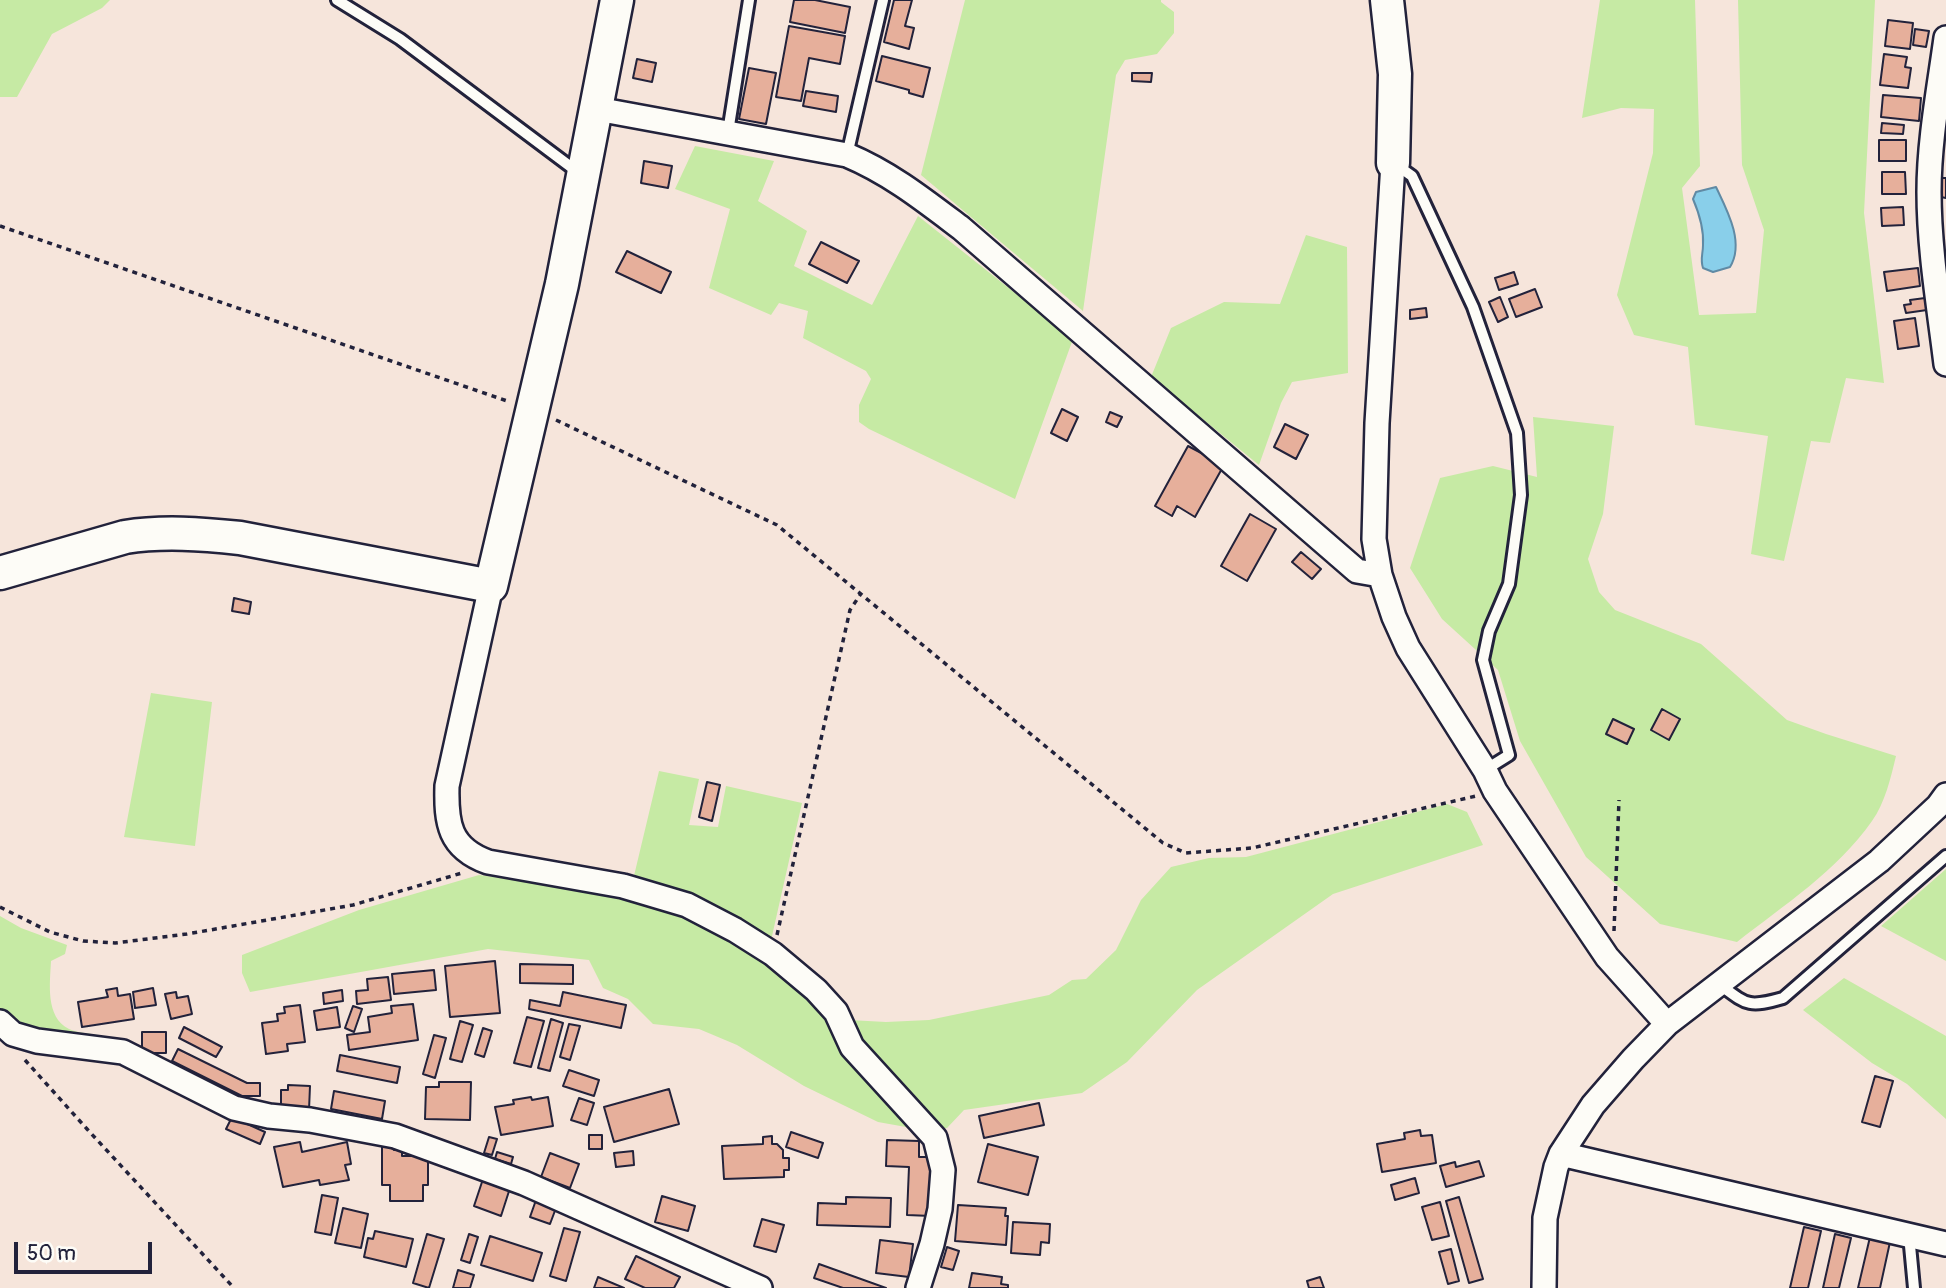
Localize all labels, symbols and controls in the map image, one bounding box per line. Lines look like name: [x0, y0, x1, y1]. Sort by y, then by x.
scale bar: [18, 1228, 156, 1272]
text: 50 m: [27, 1240, 76, 1267]

